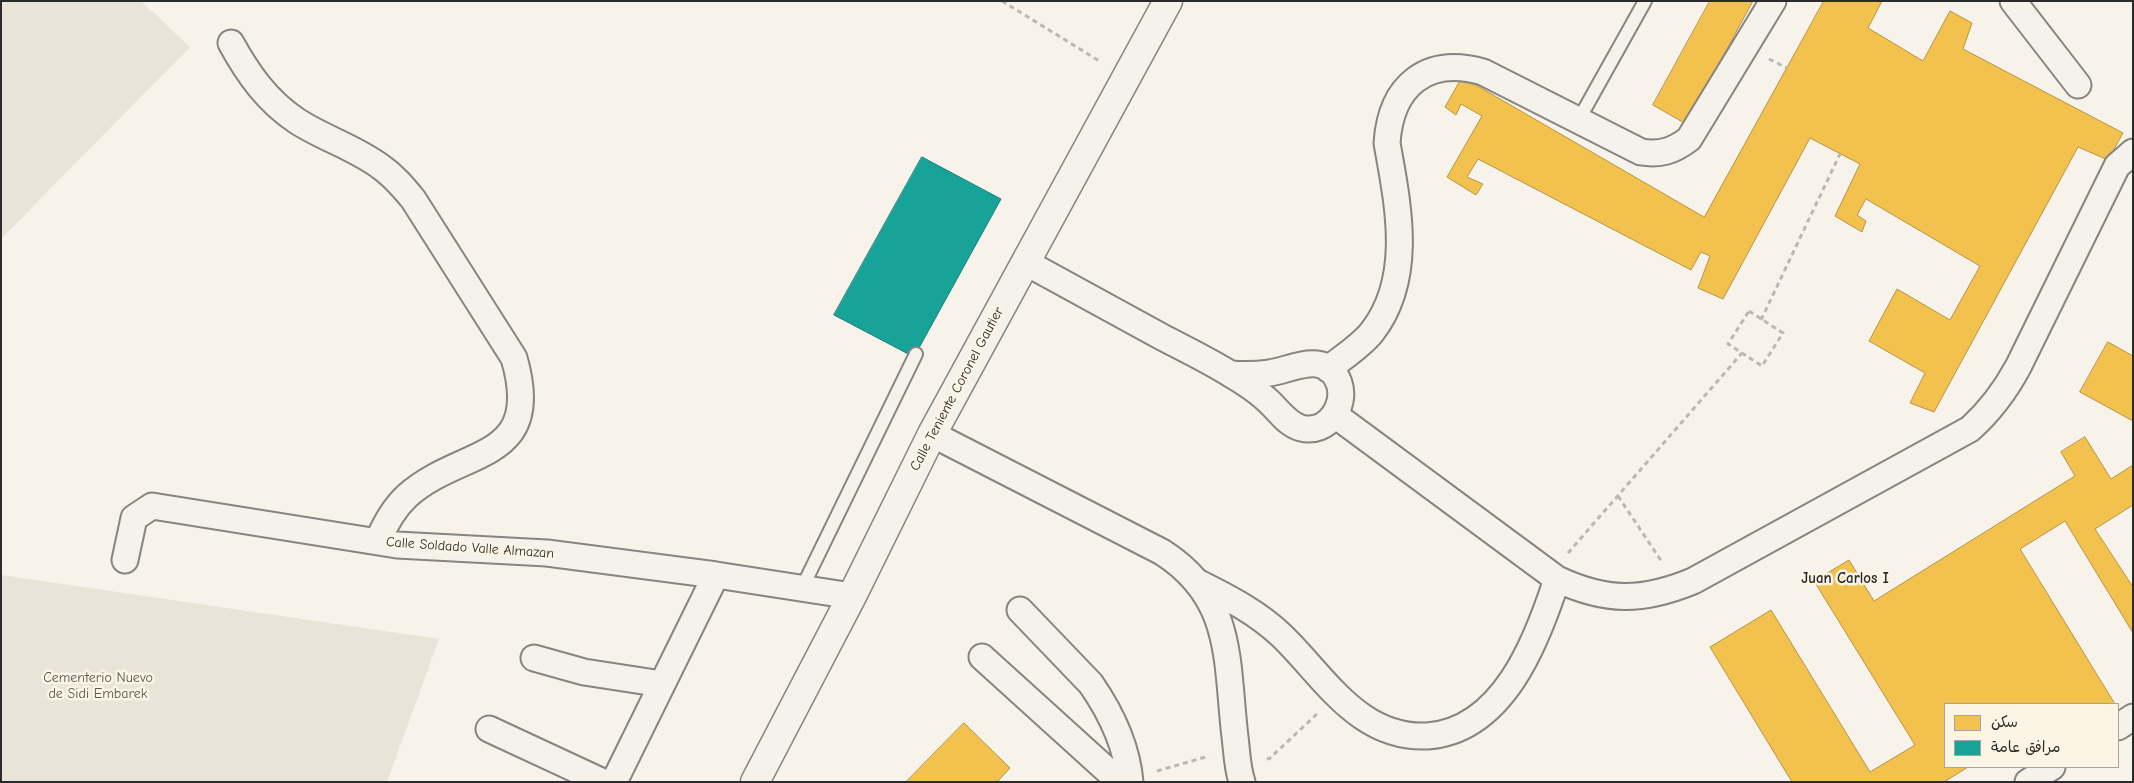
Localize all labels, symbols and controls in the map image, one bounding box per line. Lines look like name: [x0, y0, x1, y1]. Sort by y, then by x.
street label: Calle Teniente Coronel Gautier: [907, 304, 1007, 474]
street label: Calle Soldado Valle Almazan: [385, 534, 555, 562]
district label: Juan Carlos I: [1801, 570, 1889, 588]
park label: Cementerio Nuevo de Sidi Embarek: [43, 670, 153, 702]
legend: [1944, 703, 2119, 768]
text: سكن: [1991, 713, 2018, 731]
text: مرافق عامة: [1991, 738, 2060, 756]

